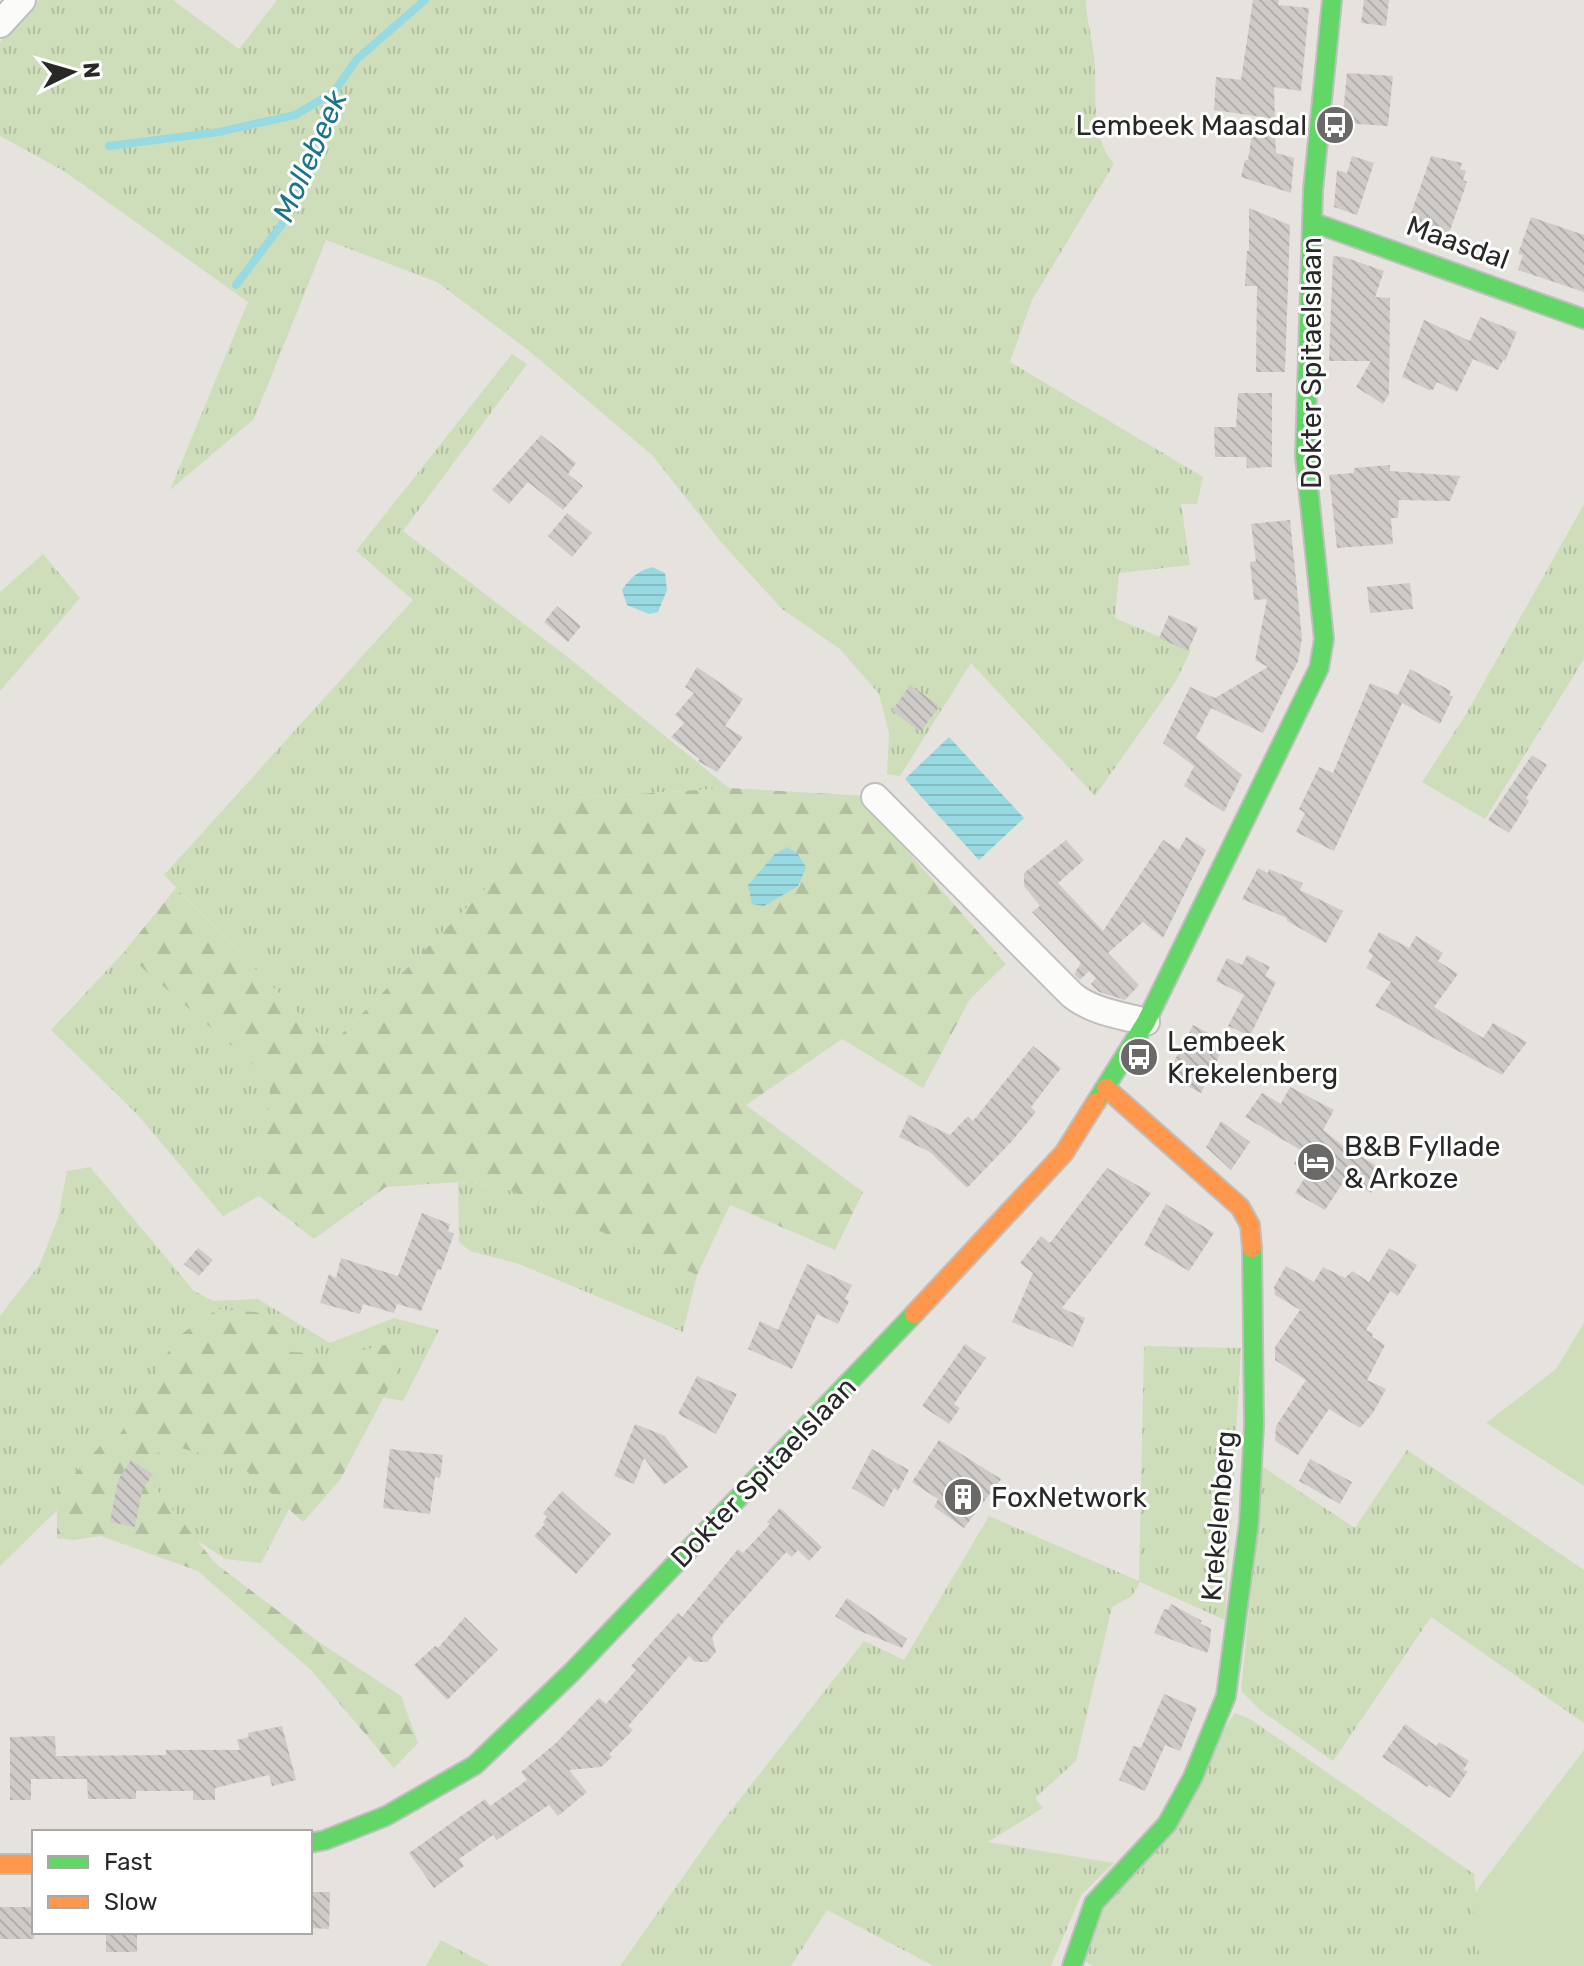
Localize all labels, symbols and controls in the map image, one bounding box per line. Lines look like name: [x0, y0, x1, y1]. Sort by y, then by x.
north arrow: [32, 32, 112, 112]
text: N: [77, 61, 106, 79]
water label: Mollebeek: [265, 85, 355, 227]
bus stop icon: Lembeek Maasdal: [1314, 104, 1356, 146]
place label: Lembeek Maasdal: [1076, 109, 1307, 142]
street label: Maasdal: [1402, 209, 1513, 276]
street label: Dokter Spitaelslaan: [1295, 237, 1328, 489]
place label: Lembeek Krekelenberg: [1167, 1025, 1338, 1090]
bus stop icon: Lembeek Krekelenberg: [1118, 1036, 1160, 1078]
place label: B&B Fyllade & Arkoze: [1344, 1130, 1500, 1195]
hotel icon: B&B Fyllade & Arkoze: [1295, 1141, 1337, 1183]
street label: Dokter Spitaelslaan: [664, 1370, 863, 1574]
street label: Krekelenberg: [1195, 1429, 1242, 1603]
building icon: FoxNetwork: [942, 1476, 984, 1518]
place label: FoxNetwork: [991, 1481, 1148, 1514]
legend: [32, 1830, 312, 1934]
text: Fast: [104, 1848, 152, 1876]
text: Slow: [104, 1888, 157, 1916]

